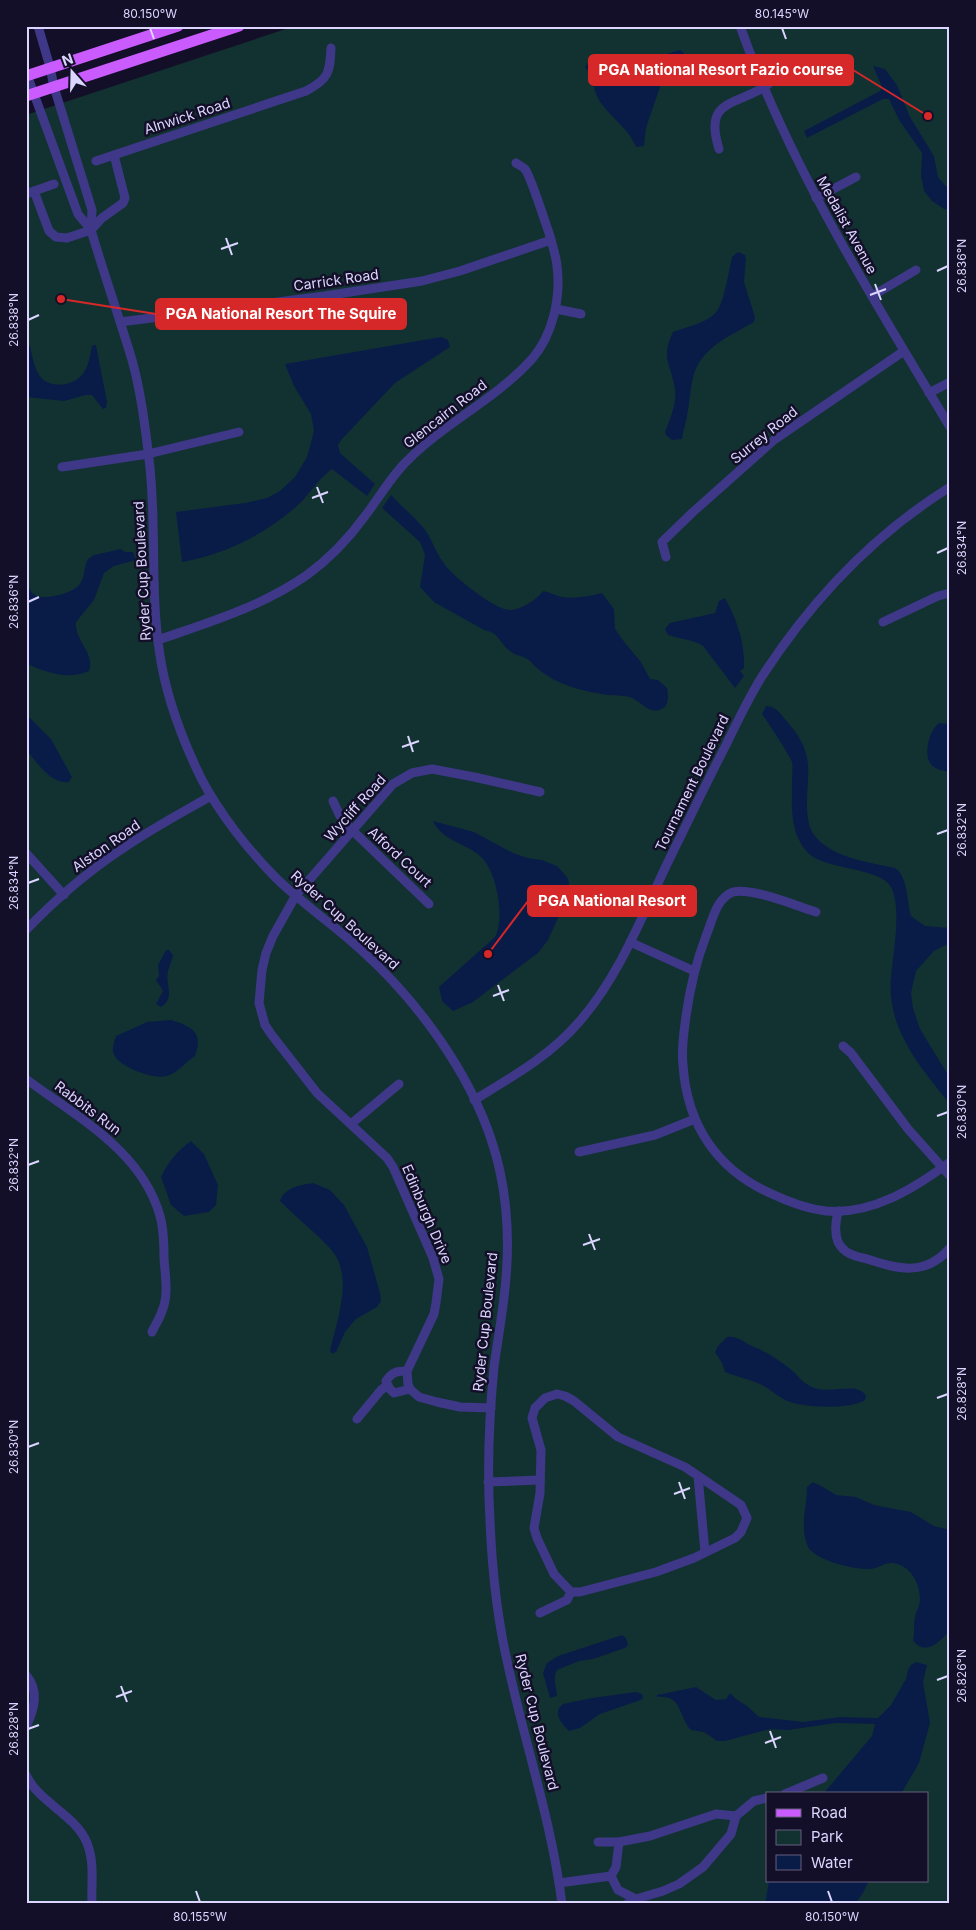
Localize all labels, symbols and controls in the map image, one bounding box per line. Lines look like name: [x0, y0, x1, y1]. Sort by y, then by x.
text: 80.150°W: [123, 6, 177, 21]
text: 80.145°W: [755, 6, 809, 21]
north arrow: [48, 48, 98, 98]
text: N: [59, 50, 75, 69]
callout: PGA National Resort Fazio course: [589, 55, 853, 85]
text: PGA National Resort Fazio course: [599, 60, 844, 79]
street label: Alnwick Road: [142, 94, 232, 137]
street label: Medalist Avenue: [814, 173, 881, 277]
text: 26.836°N: [954, 239, 969, 293]
street label: Carrick Road: [292, 265, 380, 294]
text: 26.838°N: [6, 293, 21, 347]
callout: PGA National Resort The Squire: [156, 299, 406, 329]
text: PGA National Resort The Squire: [166, 304, 396, 323]
street label: Glencairn Road: [400, 376, 490, 451]
street label: Surrey Road: [727, 402, 801, 467]
street label: Ryder Cup Boulevard: [129, 501, 154, 641]
text: 26.834°N: [954, 521, 969, 575]
text: 26.836°N: [6, 575, 21, 629]
street label: Tournament Boulevard: [651, 712, 732, 854]
street label: Wycliff Road: [320, 771, 389, 844]
text: 26.832°N: [954, 803, 969, 857]
street label: Alston Road: [68, 816, 143, 875]
street label: Alford Court: [365, 823, 436, 891]
text: 26.834°N: [6, 856, 21, 910]
street label: Ryder Cup Boulevard: [288, 866, 403, 973]
callout: PGA National Resort: [528, 886, 696, 916]
text: PGA National Resort: [538, 891, 686, 910]
street label: Rabbits Run: [52, 1077, 125, 1138]
text: 26.830°N: [954, 1085, 969, 1139]
text: 26.832°N: [6, 1138, 21, 1192]
street label: Edinburgh Drive: [399, 1162, 456, 1266]
street label: Ryder Cup Boulevard: [469, 1251, 500, 1392]
text: 26.828°N: [954, 1367, 969, 1421]
text: 26.830°N: [6, 1420, 21, 1474]
text: 26.826°N: [954, 1649, 969, 1703]
street label: Ryder Cup Boulevard: [512, 1652, 563, 1792]
text: 26.828°N: [6, 1702, 21, 1756]
legend: [766, 1792, 928, 1882]
text: Road: [811, 1803, 847, 1822]
text: Park: [811, 1827, 844, 1846]
text: Water: [811, 1853, 853, 1872]
text: 80.155°W: [173, 1909, 227, 1924]
text: 80.150°W: [805, 1909, 859, 1924]

